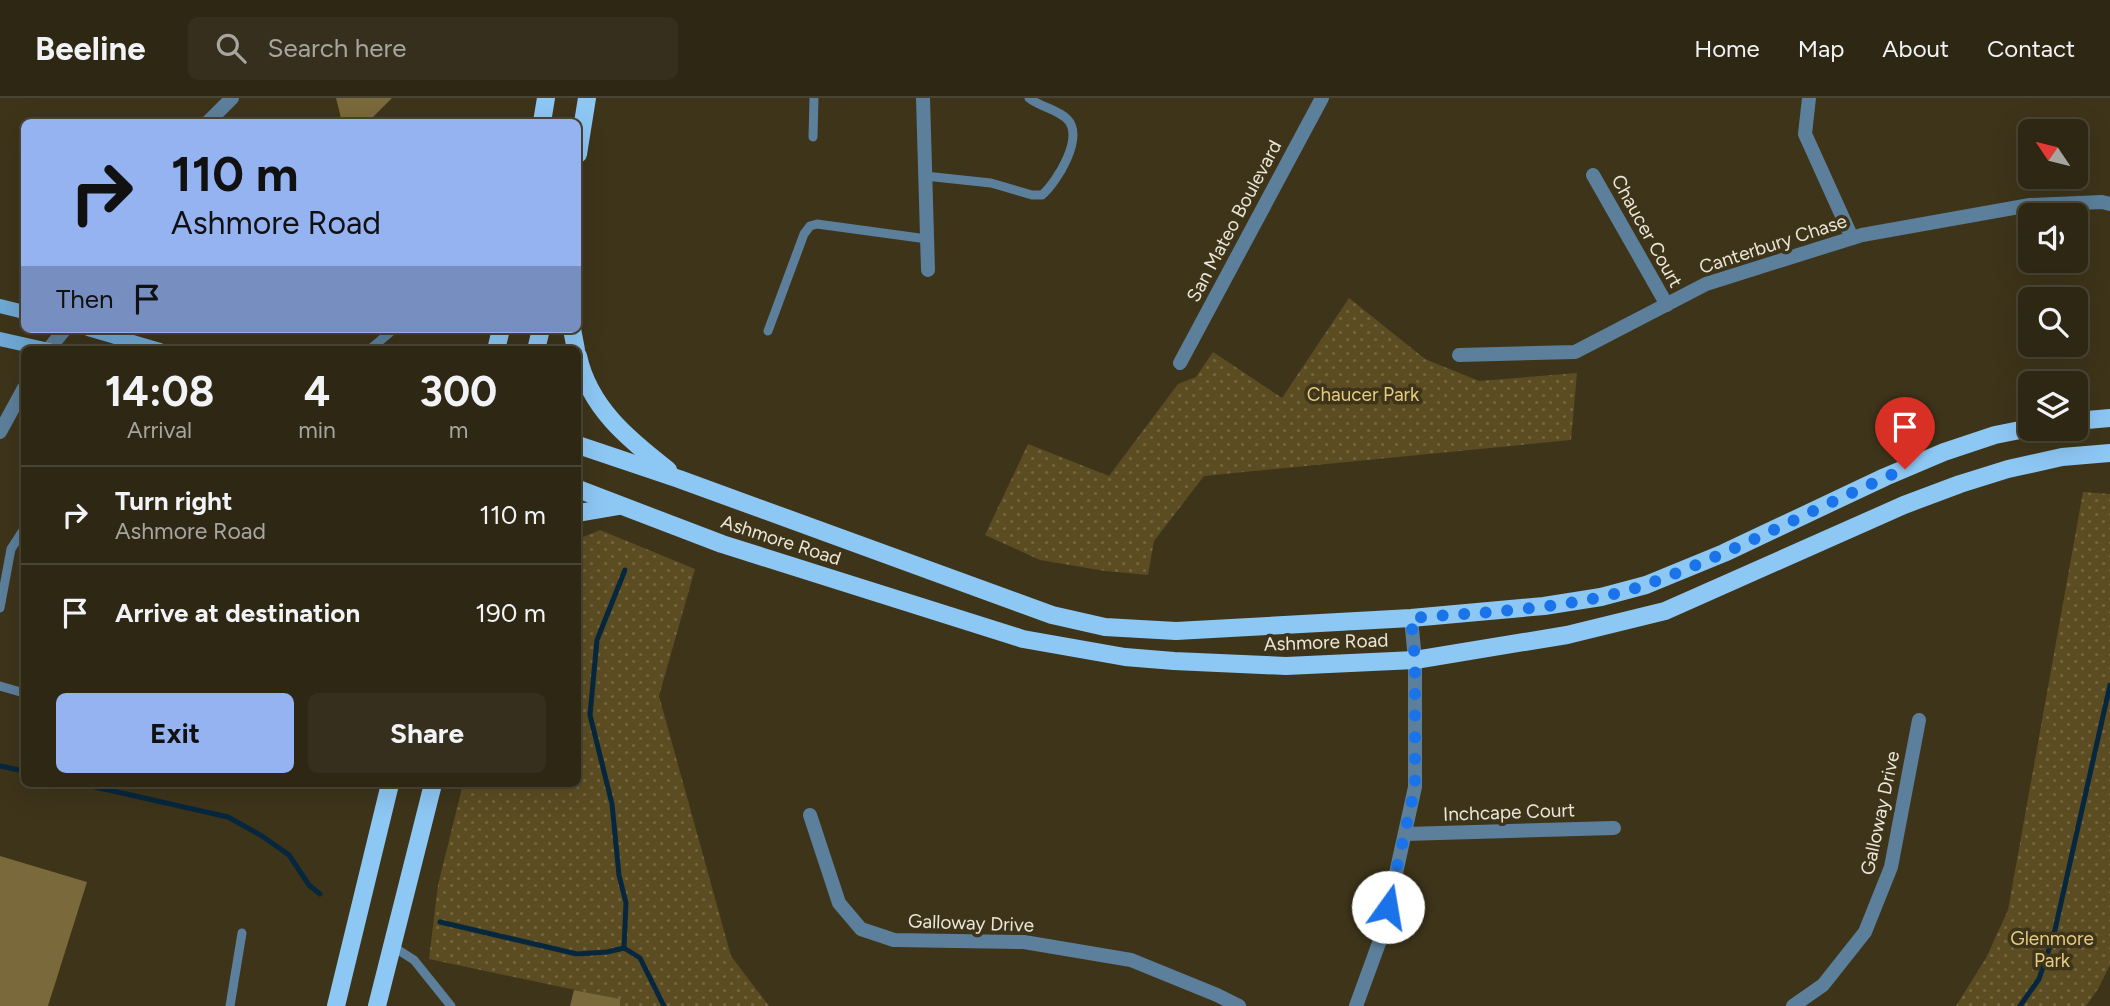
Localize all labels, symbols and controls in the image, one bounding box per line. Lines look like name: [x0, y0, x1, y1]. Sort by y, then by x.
search box: [188, 17, 678, 80]
text: Beeline: [35, 29, 146, 68]
icon: search: [212, 29, 250, 67]
text: Search here: [268, 32, 406, 64]
text: Home: [1694, 34, 1760, 63]
text: Map: [1798, 34, 1844, 63]
text: About: [1882, 34, 1949, 63]
text: Contact: [1987, 34, 2075, 63]
north arrow: [2018, 119, 2088, 189]
map controls: [2018, 119, 2088, 441]
street label: San Mateo Boulevard: [1182, 136, 1286, 306]
text: 110 m: [171, 144, 299, 203]
icon: right: [56, 147, 147, 238]
street label: Chaucer Court: [1607, 171, 1687, 291]
button: sound: [2018, 203, 2088, 273]
text: Ashmore Road: [171, 204, 381, 242]
street label: Canterbury Chase: [1696, 209, 1850, 279]
icon: arrive: [128, 280, 166, 318]
text: Then: [56, 283, 114, 315]
button: search: [2018, 287, 2088, 357]
text: 14:08: [105, 366, 215, 417]
text: 4: [304, 366, 330, 417]
text: 300: [420, 366, 497, 417]
button: layers: [2018, 371, 2088, 441]
park label: Chaucer Park: [1307, 383, 1420, 406]
pin: [1875, 397, 1935, 469]
icon: arrive: [1886, 408, 1924, 446]
text: Arrival: [127, 416, 192, 444]
text: min: [298, 416, 336, 444]
text: m: [449, 416, 468, 444]
text: Turn right: [115, 485, 232, 517]
icon: right: [56, 496, 94, 534]
text: 110 m: [479, 499, 546, 531]
street label: Ashmore Road: [718, 510, 844, 570]
text: Ashmore Road: [115, 517, 266, 545]
icon: arrive: [56, 594, 94, 632]
text: Arrive at destination: [115, 597, 360, 629]
text: 190 m: [475, 597, 546, 629]
street label: Ashmore Road: [1263, 628, 1389, 656]
button: Exit: [56, 693, 294, 773]
button: Share: [308, 693, 546, 773]
street label: Galloway Drive: [1856, 749, 1904, 877]
street label: Inchcape Court: [1443, 798, 1575, 826]
position arrow: [1351, 870, 1425, 944]
street label: Galloway Drive: [908, 909, 1034, 937]
park label: Glenmore Park: [2010, 927, 2094, 972]

